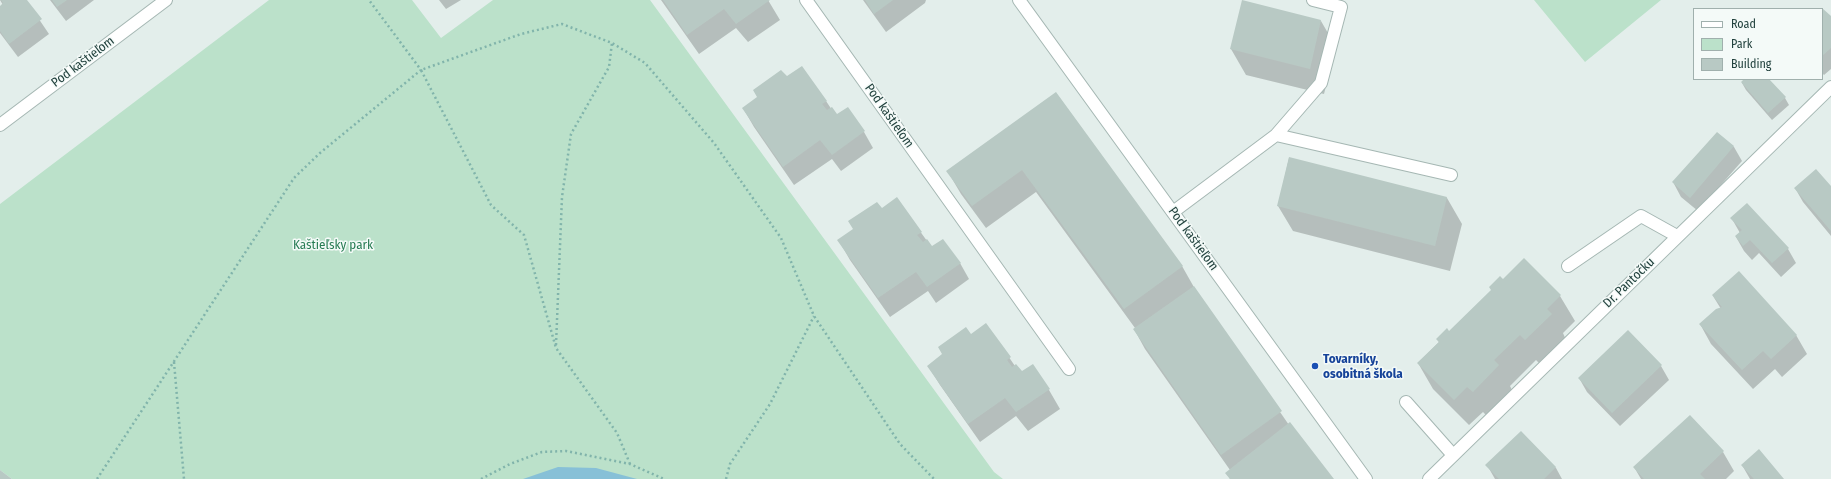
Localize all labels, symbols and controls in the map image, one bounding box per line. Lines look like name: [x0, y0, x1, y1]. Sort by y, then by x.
legend: [1693, 8, 1823, 80]
text: Road: [1731, 17, 1756, 31]
street label: Pod kaštieľom: [48, 33, 118, 91]
text: Park: [1731, 37, 1752, 51]
text: Building: [1731, 57, 1771, 71]
street label: Pod kaštieľom: [861, 81, 917, 151]
street label: Pod kaštieľom: [1165, 204, 1221, 274]
park label: Kaštieľsky park: [293, 237, 373, 253]
street label: Dr. Pantočku: [1600, 255, 1658, 311]
place label: Tovarníky, osobitná škola: [1323, 351, 1403, 382]
marker: Tovarníky, osobitná škola: [1310, 361, 1320, 371]

